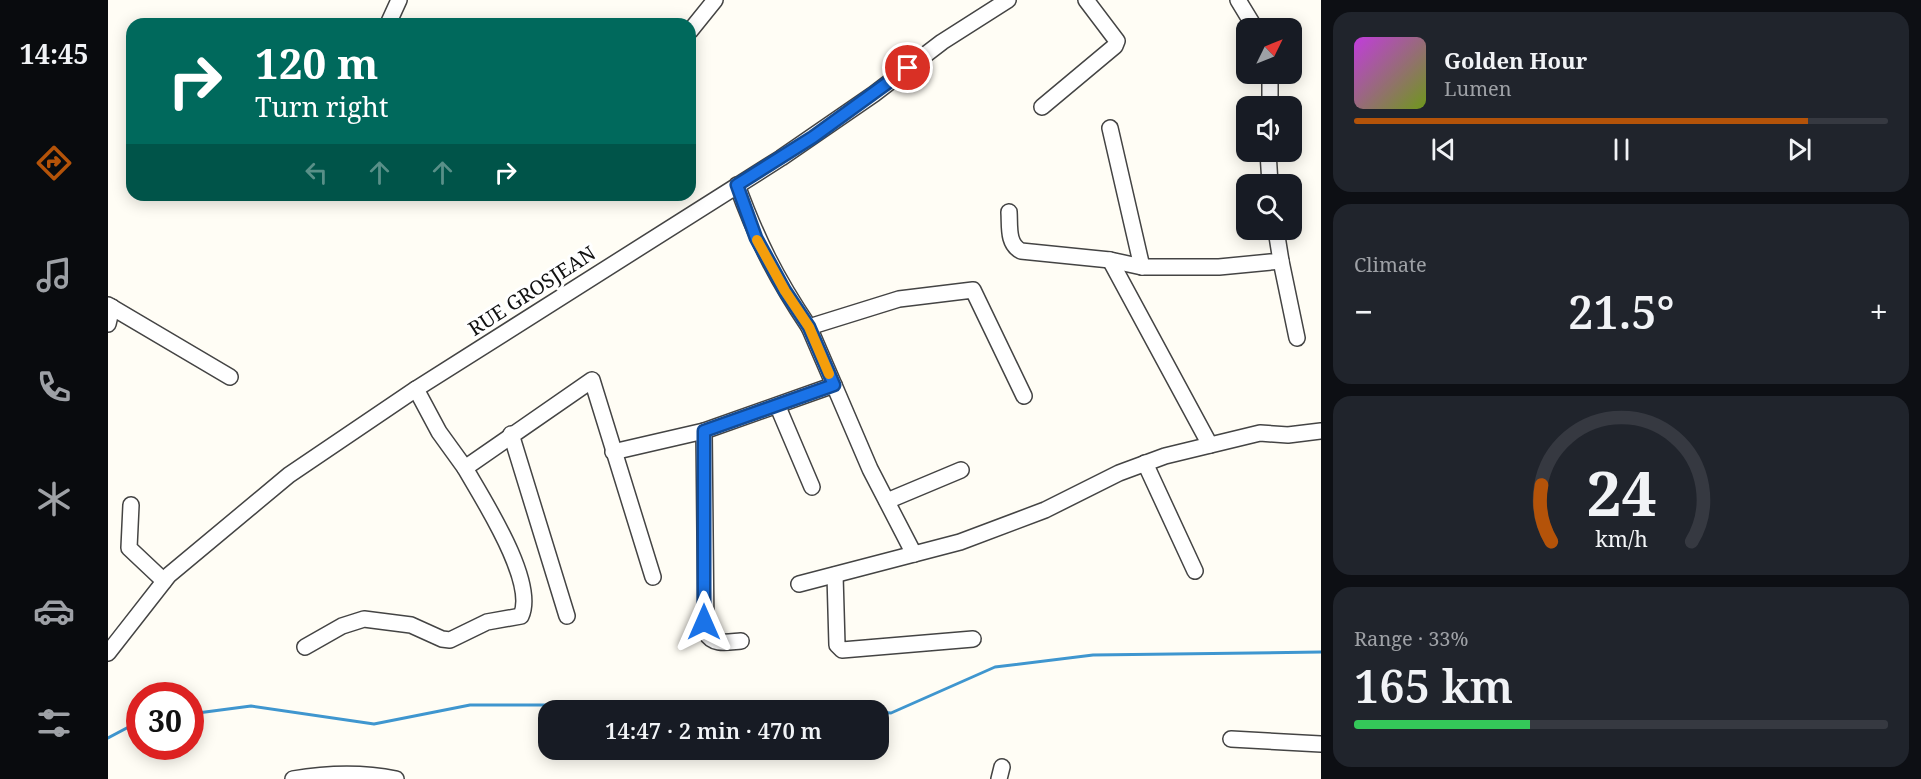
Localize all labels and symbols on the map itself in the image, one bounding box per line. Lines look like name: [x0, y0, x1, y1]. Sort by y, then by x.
north arrow: [1236, 18, 1302, 84]
pin: [882, 42, 933, 93]
street label: RUE GROSJEAN: [463, 239, 601, 342]
position arrow: [672, 590, 736, 654]
speed limit sign: 30: [126, 682, 204, 760]

